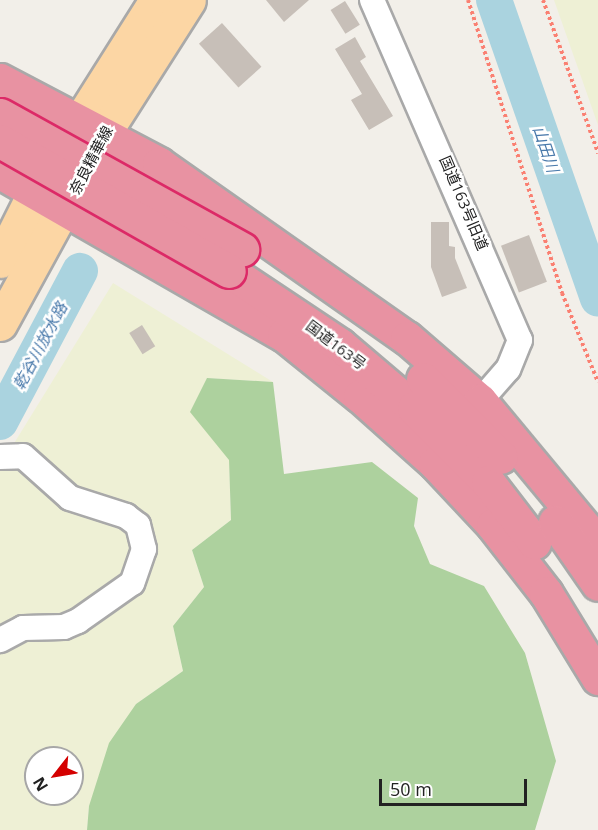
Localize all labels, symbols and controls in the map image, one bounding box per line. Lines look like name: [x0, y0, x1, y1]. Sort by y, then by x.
street label: 奈良精華線: [65, 123, 117, 197]
water label: 山田川: [529, 123, 563, 175]
street label: 国道163号旧道: [436, 153, 492, 253]
water label: 乾谷川放水路: [9, 299, 71, 393]
street label: 国道163号: [302, 317, 370, 373]
north arrow: [24, 746, 84, 806]
scale bar: [382, 767, 530, 805]
text: N: [28, 773, 53, 795]
text: 50 m: [390, 777, 432, 801]

